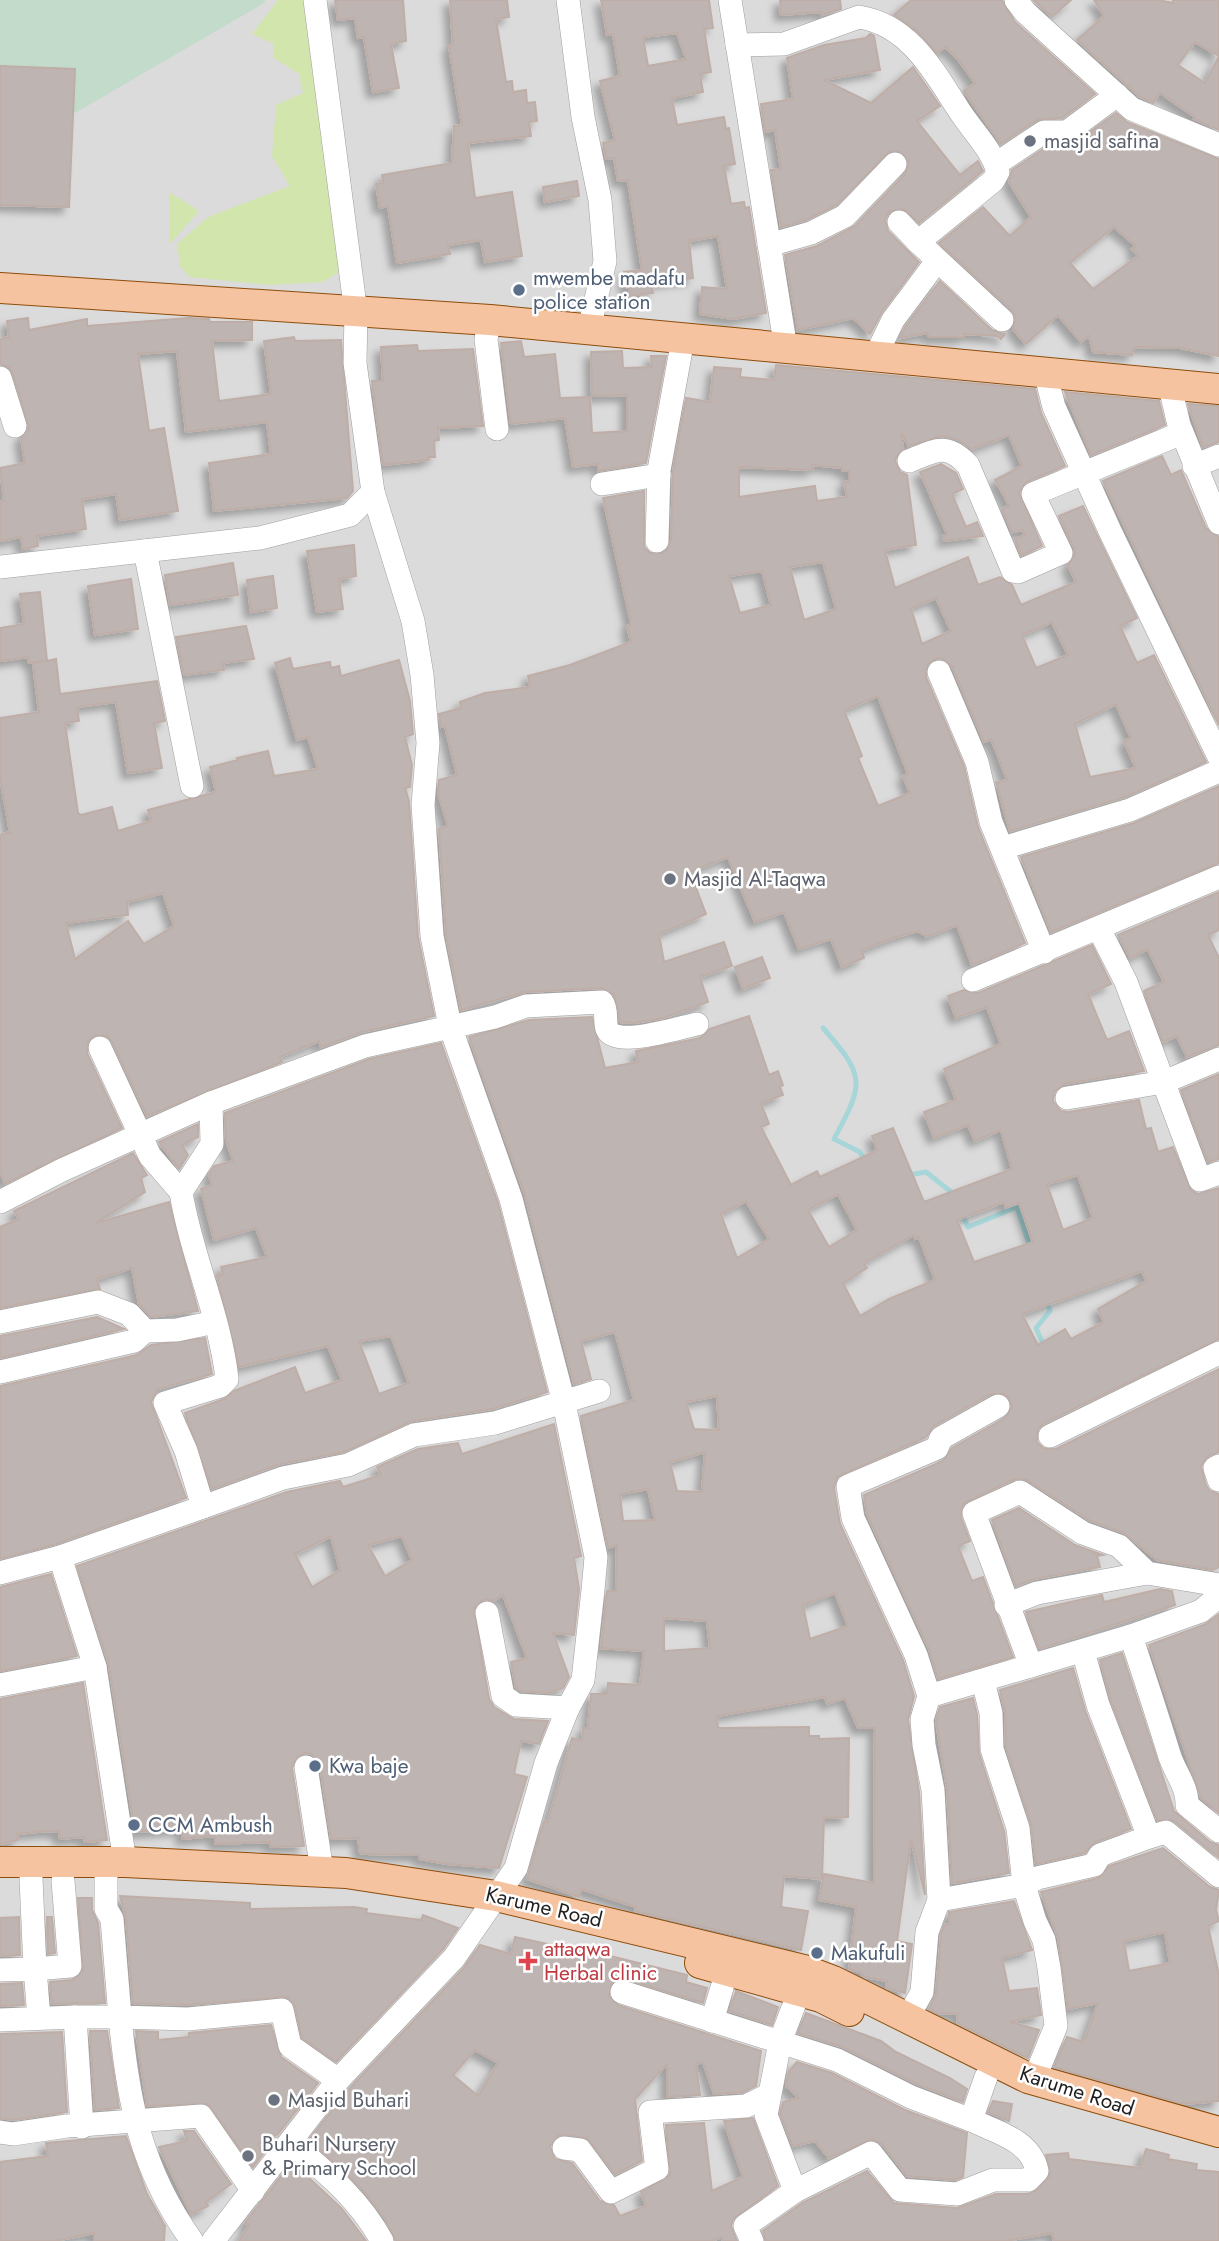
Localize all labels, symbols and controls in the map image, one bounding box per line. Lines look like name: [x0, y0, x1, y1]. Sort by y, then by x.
place label: masjid safina: [1044, 126, 1159, 156]
marker: masjid safina: [1022, 133, 1038, 149]
place label: mwembe madafu police station: [533, 263, 685, 317]
marker: mwembe madafu police station: [511, 282, 527, 298]
place label: Masjid Al-Taqwa: [684, 864, 826, 894]
marker: Masjid Al-Taqwa: [662, 871, 678, 887]
place label: Kwa baje: [329, 1751, 409, 1781]
marker: Kwa baje: [307, 1758, 323, 1774]
place label: CCM Ambush: [148, 1810, 273, 1840]
marker: CCM Ambush: [126, 1817, 142, 1833]
street label: Karume Road: [483, 1879, 605, 1935]
place label: attaqwa Herbal clinic: [544, 1934, 657, 1988]
place label: Makufuli: [831, 1938, 906, 1968]
marker: Makufuli: [809, 1945, 825, 1961]
marker: attaqwa Herbal clinic: [518, 1951, 538, 1971]
street label: Karume Road: [1016, 2058, 1138, 2124]
place label: Masjid Buhari: [288, 2085, 409, 2115]
marker: Masjid Buhari: [266, 2092, 282, 2108]
place label: Buhari Nursery & Primary School: [262, 2129, 416, 2183]
marker: Buhari Nursery & Primary School: [240, 2148, 256, 2164]

